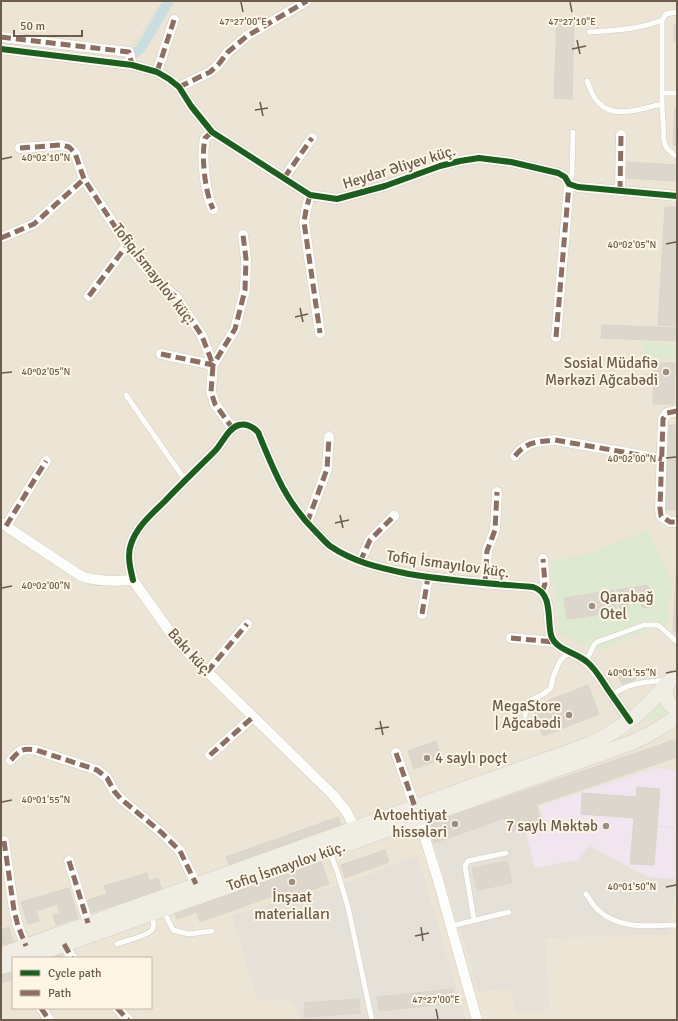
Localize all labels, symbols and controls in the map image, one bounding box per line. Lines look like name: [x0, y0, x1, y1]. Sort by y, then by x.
scale bar: [14, 12, 82, 38]
text: 47°27'00"E: [219, 16, 267, 28]
text: 47°27'10"E: [548, 16, 596, 28]
text: 50 m: [20, 19, 45, 34]
street label: Heydar Əliyev küç.: [340, 141, 458, 193]
text: 40°02'10"N: [22, 152, 70, 164]
street label: Tofiq İsmayılov küç.: [109, 220, 199, 328]
text: 40°02'05"N: [608, 239, 656, 251]
place label: Sosial Müdafiə Mərkəzi Ağcabədi: [545, 354, 658, 389]
text: 40°02'05"N: [22, 366, 70, 378]
marker: Sosial Müdafiə Mərkəzi Ağcabədi: [661, 367, 671, 377]
text: 40°02'00"N: [608, 453, 656, 465]
street label: Tofiq İsmayılov küç.: [385, 546, 511, 582]
text: 40°02'00"N: [22, 580, 70, 592]
place label: Qarabağ Otel: [600, 588, 654, 623]
marker: Qarabağ Otel: [587, 601, 597, 611]
street label: Bakı küç.: [164, 624, 216, 680]
text: 40°01'55"N: [608, 667, 656, 679]
place label: MegaStore | Ağcabədi: [492, 697, 561, 732]
marker: MegaStore | Ağcabədi: [564, 710, 574, 720]
place label: 4 saylı poçt: [435, 749, 507, 767]
marker: 4 saylı poçt: [422, 753, 432, 763]
text: 40°01'55"N: [22, 794, 70, 806]
place label: Avtoehtiyat hissələri: [374, 806, 447, 841]
place label: 7 saylı Məktəb: [506, 817, 598, 835]
marker: Avtoehtiyat hissələri: [450, 819, 460, 829]
marker: 7 saylı Məktəb: [601, 821, 611, 831]
street label: Tofiq İsmayılov küç.: [225, 837, 348, 895]
marker: İnşaat materialları: [287, 877, 297, 887]
text: 40°01'50"N: [608, 881, 656, 893]
place label: İnşaat materialları: [254, 888, 330, 923]
legend: [12, 957, 152, 1009]
text: Cycle path: [48, 966, 101, 981]
text: Path: [48, 986, 71, 1001]
text: 47°27'00"E: [412, 994, 460, 1006]

